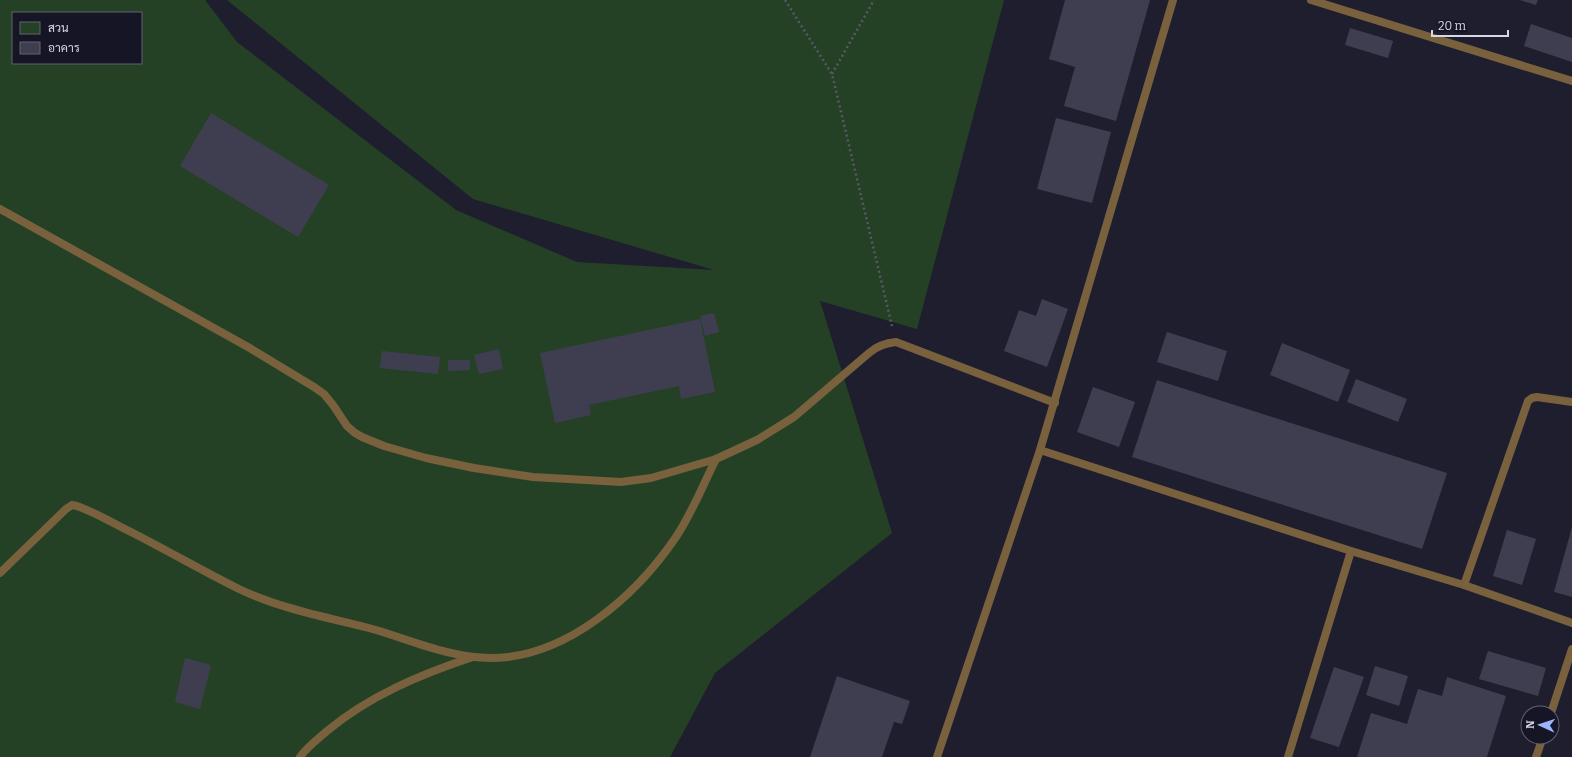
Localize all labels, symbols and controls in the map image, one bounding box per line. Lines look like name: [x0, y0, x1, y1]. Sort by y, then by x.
legend: [12, 12, 142, 64]
scale bar: [1432, 12, 1508, 38]
text: 20 m: [1438, 19, 1467, 33]
text: สวน: [48, 21, 69, 35]
text: อาคาร: [48, 41, 80, 55]
north arrow: [1520, 705, 1560, 745]
text: N: [1524, 719, 1537, 729]

